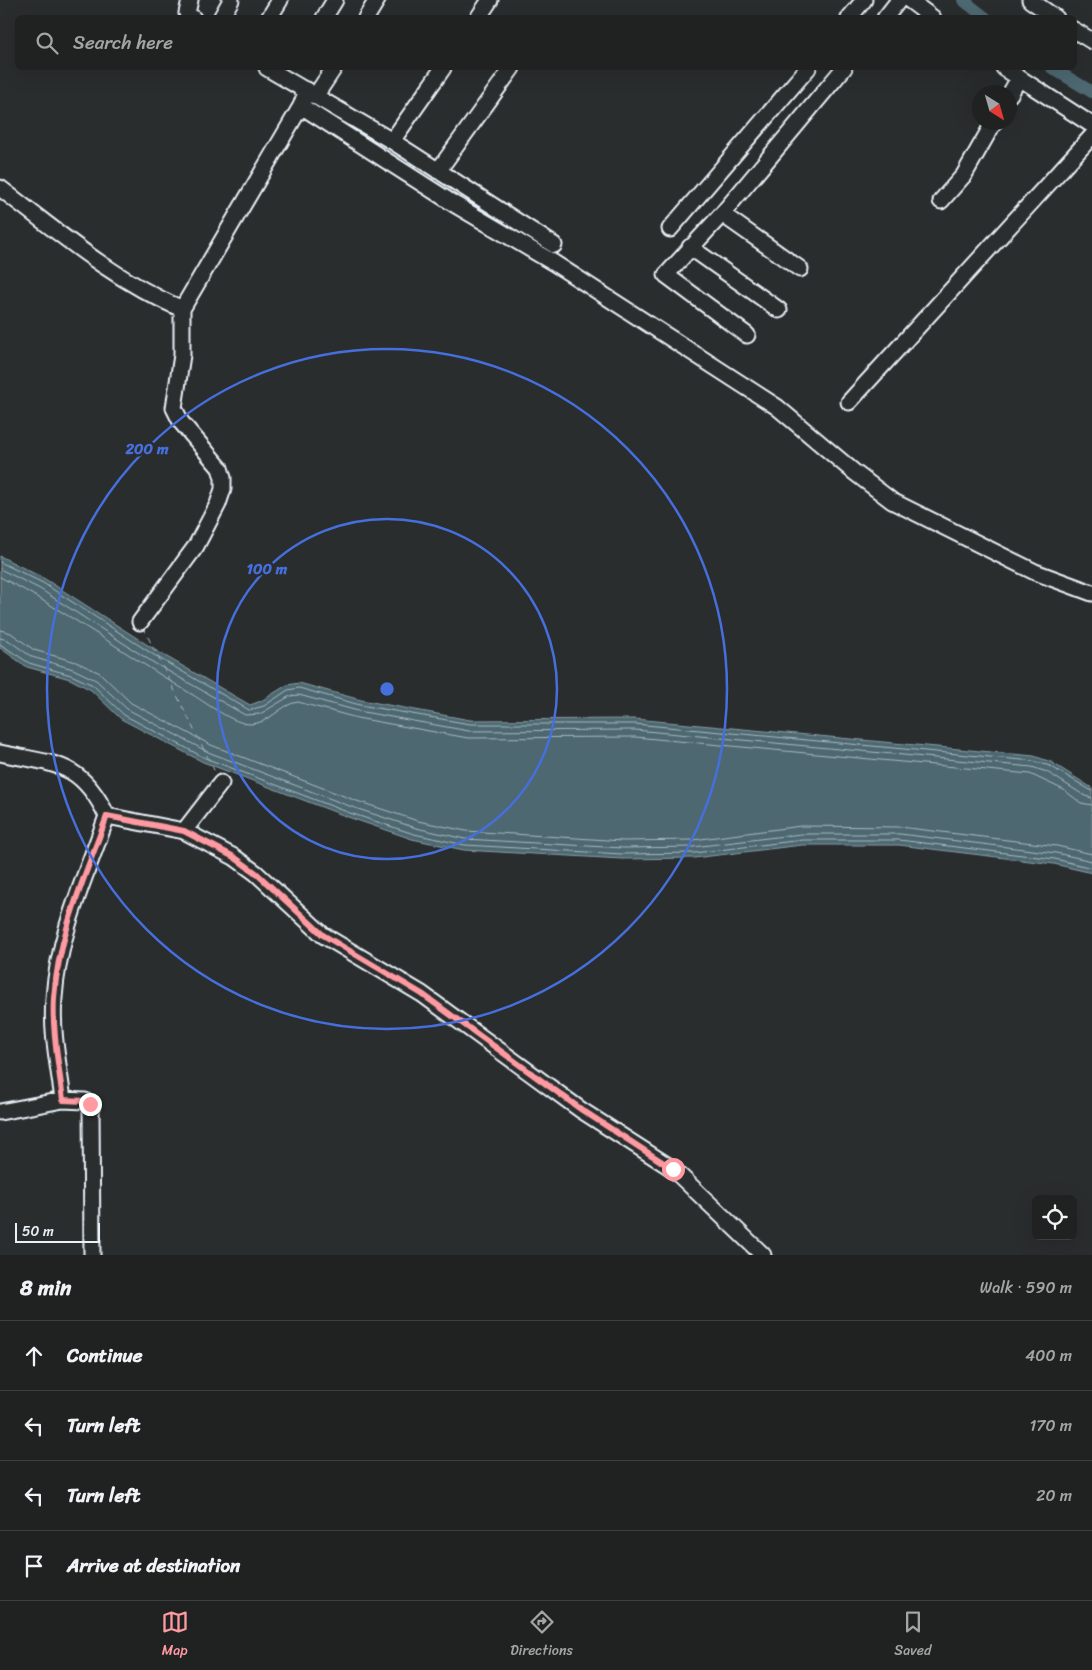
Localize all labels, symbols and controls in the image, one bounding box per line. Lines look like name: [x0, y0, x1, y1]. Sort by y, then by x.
search box: [15, 15, 1077, 70]
text: Search here: [73, 26, 173, 59]
icon: search: [33, 29, 61, 57]
north arrow: [972, 85, 1017, 130]
text: 200 m: [124, 436, 169, 462]
text: 100 m: [247, 556, 288, 582]
centre of rings: [378, 680, 396, 698]
route end: [79, 1093, 102, 1116]
route start: [662, 1158, 685, 1181]
map controls: [1032, 1195, 1077, 1240]
button: locate: [1032, 1195, 1077, 1240]
text: 50 m: [22, 1219, 54, 1244]
scale bar: [15, 1220, 100, 1243]
text: 8 min: [20, 1269, 71, 1307]
text: Walk · 590 m: [980, 1273, 1072, 1302]
text: Continue: [67, 1339, 143, 1372]
text: 400 m: [1025, 1341, 1072, 1370]
icon: ahead: [20, 1342, 48, 1370]
text: Turn left: [67, 1409, 140, 1442]
text: 170 m: [1029, 1411, 1072, 1440]
icon: left: [20, 1412, 48, 1440]
text: Turn left: [67, 1479, 140, 1512]
text: 20 m: [1036, 1481, 1072, 1510]
icon: left: [20, 1482, 48, 1510]
text: Arrive at destination: [67, 1549, 240, 1582]
icon: arrive: [20, 1552, 48, 1580]
tab: Map: [161, 1608, 189, 1663]
tab: Directions: [510, 1608, 573, 1663]
tab: Saved: [894, 1608, 931, 1663]

